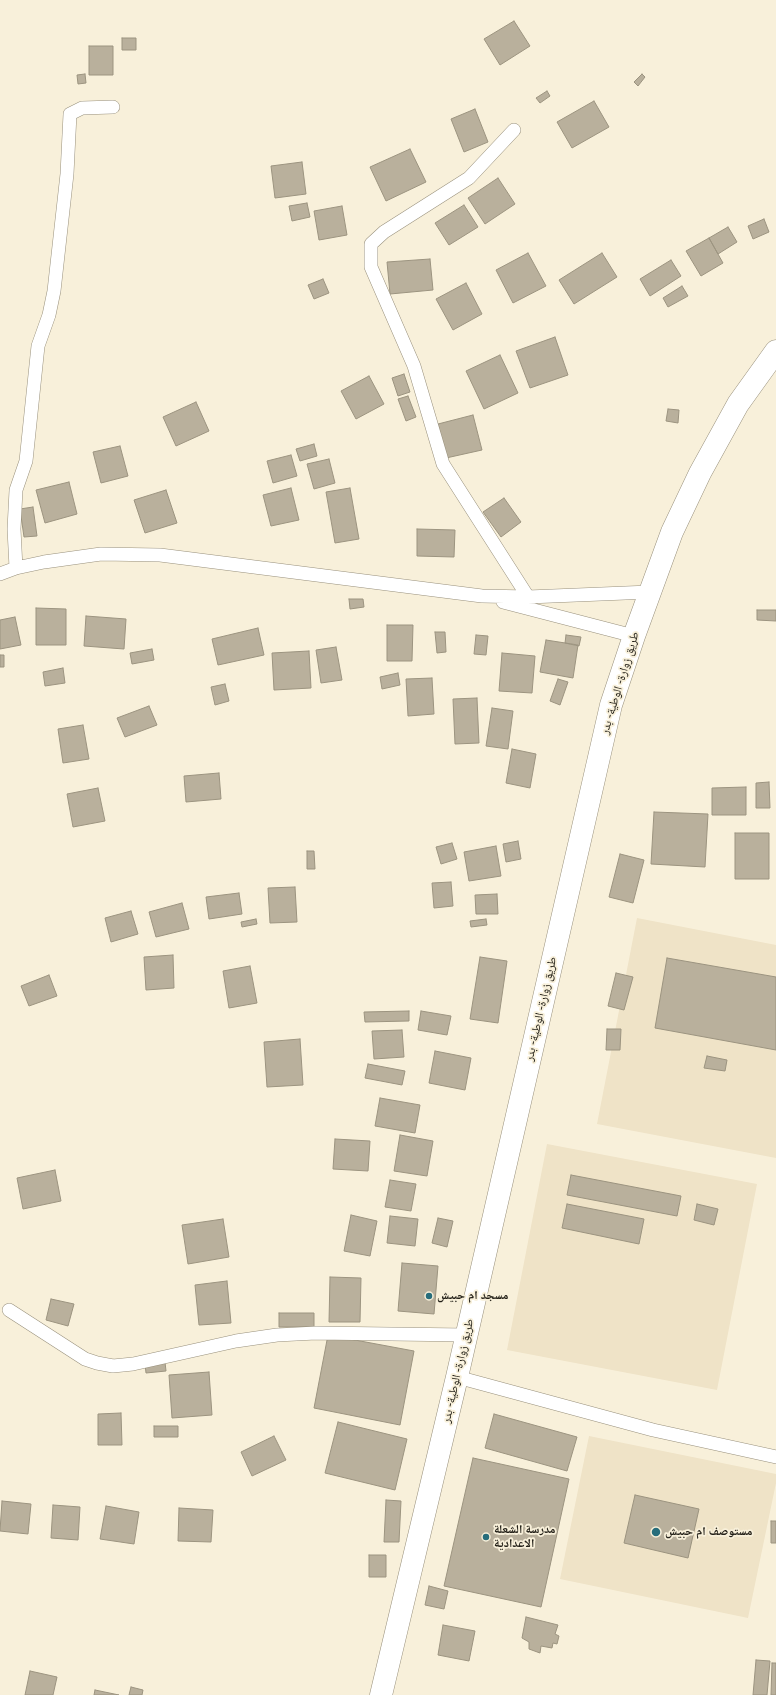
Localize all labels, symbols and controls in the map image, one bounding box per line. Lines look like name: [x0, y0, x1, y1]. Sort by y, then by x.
street label: طريق زوارة- الوطية- بدر: [598, 630, 642, 736]
street label: طريق زوارة- الوطية- بدر: [522, 955, 560, 1063]
place label: مسجد ام حبيش: [437, 1289, 508, 1303]
marker: مسجد ام حبيش: [424, 1291, 434, 1301]
street label: طريق زوارة- الوطية- بدر: [439, 1317, 477, 1425]
place label: مدرسة الشعلة الاعدادية: [494, 1523, 555, 1551]
place label: مستوصف ام حبيش: [665, 1525, 752, 1539]
marker: مستوصف ام حبيش: [650, 1526, 662, 1538]
marker: مدرسة الشعلة الاعدادية: [481, 1532, 491, 1542]

